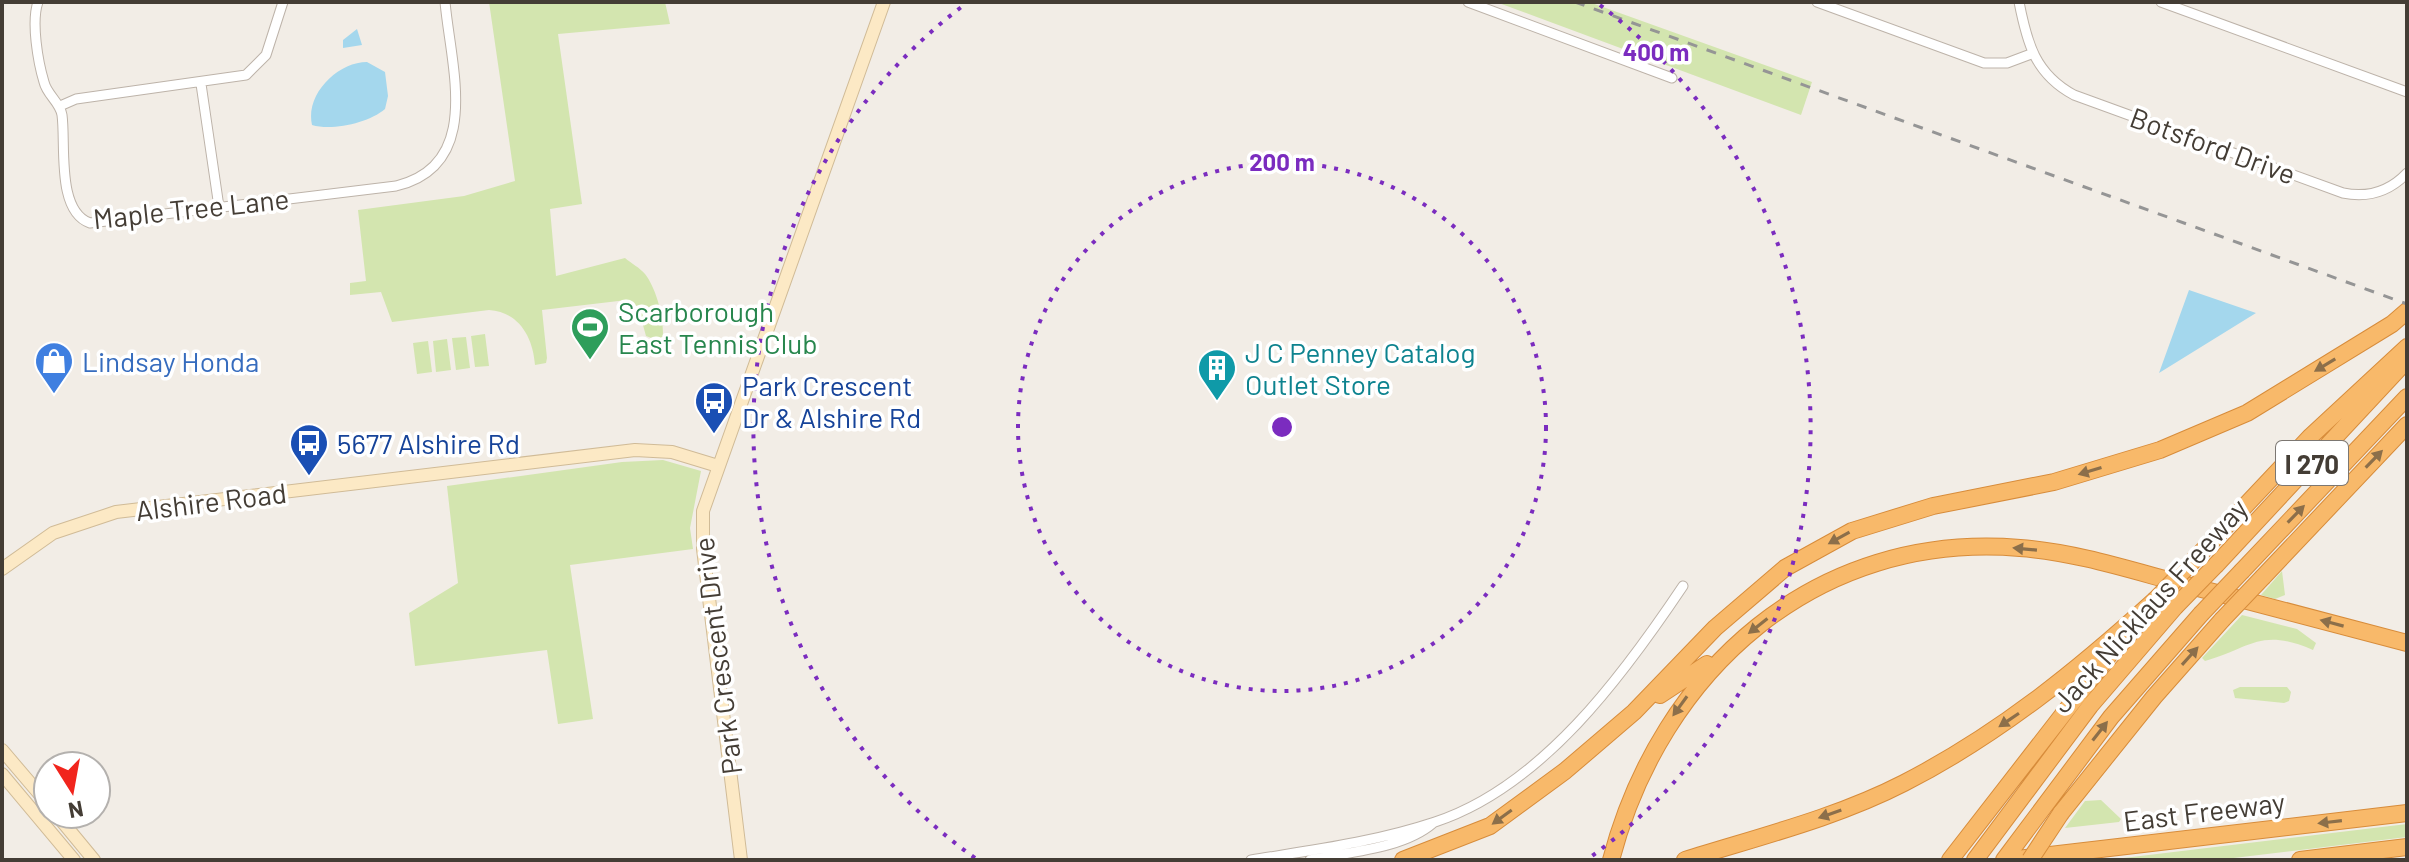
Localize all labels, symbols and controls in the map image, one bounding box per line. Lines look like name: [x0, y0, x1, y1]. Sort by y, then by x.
text: 400 m: [1623, 37, 1689, 66]
street label: Botsford Drive: [2126, 99, 2300, 191]
text: 200 m: [1249, 147, 1315, 176]
street label: Maple Tree Lane: [91, 181, 291, 235]
place label: Scarborough East Tennis Club: [618, 294, 818, 360]
sports icon: Scarborough East Tennis Club: [569, 306, 611, 361]
place label: J C Penney Catalog Outlet Store: [1245, 335, 1476, 401]
shop icon: Lindsay Honda: [33, 340, 75, 395]
place label: Lindsay Honda: [82, 344, 259, 378]
building icon: J C Penney Catalog Outlet Store: [1196, 347, 1238, 402]
one-way arrow: [2314, 358, 2336, 372]
place label: Park Crescent Dr & Alshire Rd: [742, 368, 921, 434]
bus stop icon: Park Crescent Dr & Alshire Rd: [693, 380, 735, 435]
centre of rings: [1268, 413, 1296, 441]
bus stop icon: 5677 Alshire Rd: [288, 422, 330, 477]
place label: 5677 Alshire Rd: [337, 426, 520, 460]
road number: I 270: [2276, 441, 2348, 485]
one-way arrow: [2365, 450, 2383, 469]
one-way arrow: [2077, 465, 2101, 478]
street label: Alshire Road: [134, 475, 288, 527]
street label: Jack Nicklaus Freeway: [2044, 491, 2254, 719]
one-way arrow: [2286, 505, 2304, 524]
one-way arrow: [1828, 531, 1850, 545]
street label: Park Crescent Drive: [686, 536, 748, 776]
one-way arrow: [2012, 542, 2037, 555]
one-way arrow: [1748, 617, 1768, 633]
one-way arrow: [2319, 617, 2344, 629]
one-way arrow: [2181, 647, 2198, 667]
one-way arrow: [1673, 695, 1689, 716]
one-way arrow: [1999, 713, 2020, 728]
one-way arrow: [2091, 721, 2108, 741]
north arrow: [32, 750, 112, 830]
street label: East Freeway: [2121, 784, 2287, 838]
text: N: [66, 796, 86, 825]
one-way arrow: [1817, 808, 1841, 820]
one-way arrow: [1492, 809, 1512, 825]
one-way arrow: [2317, 816, 2342, 829]

